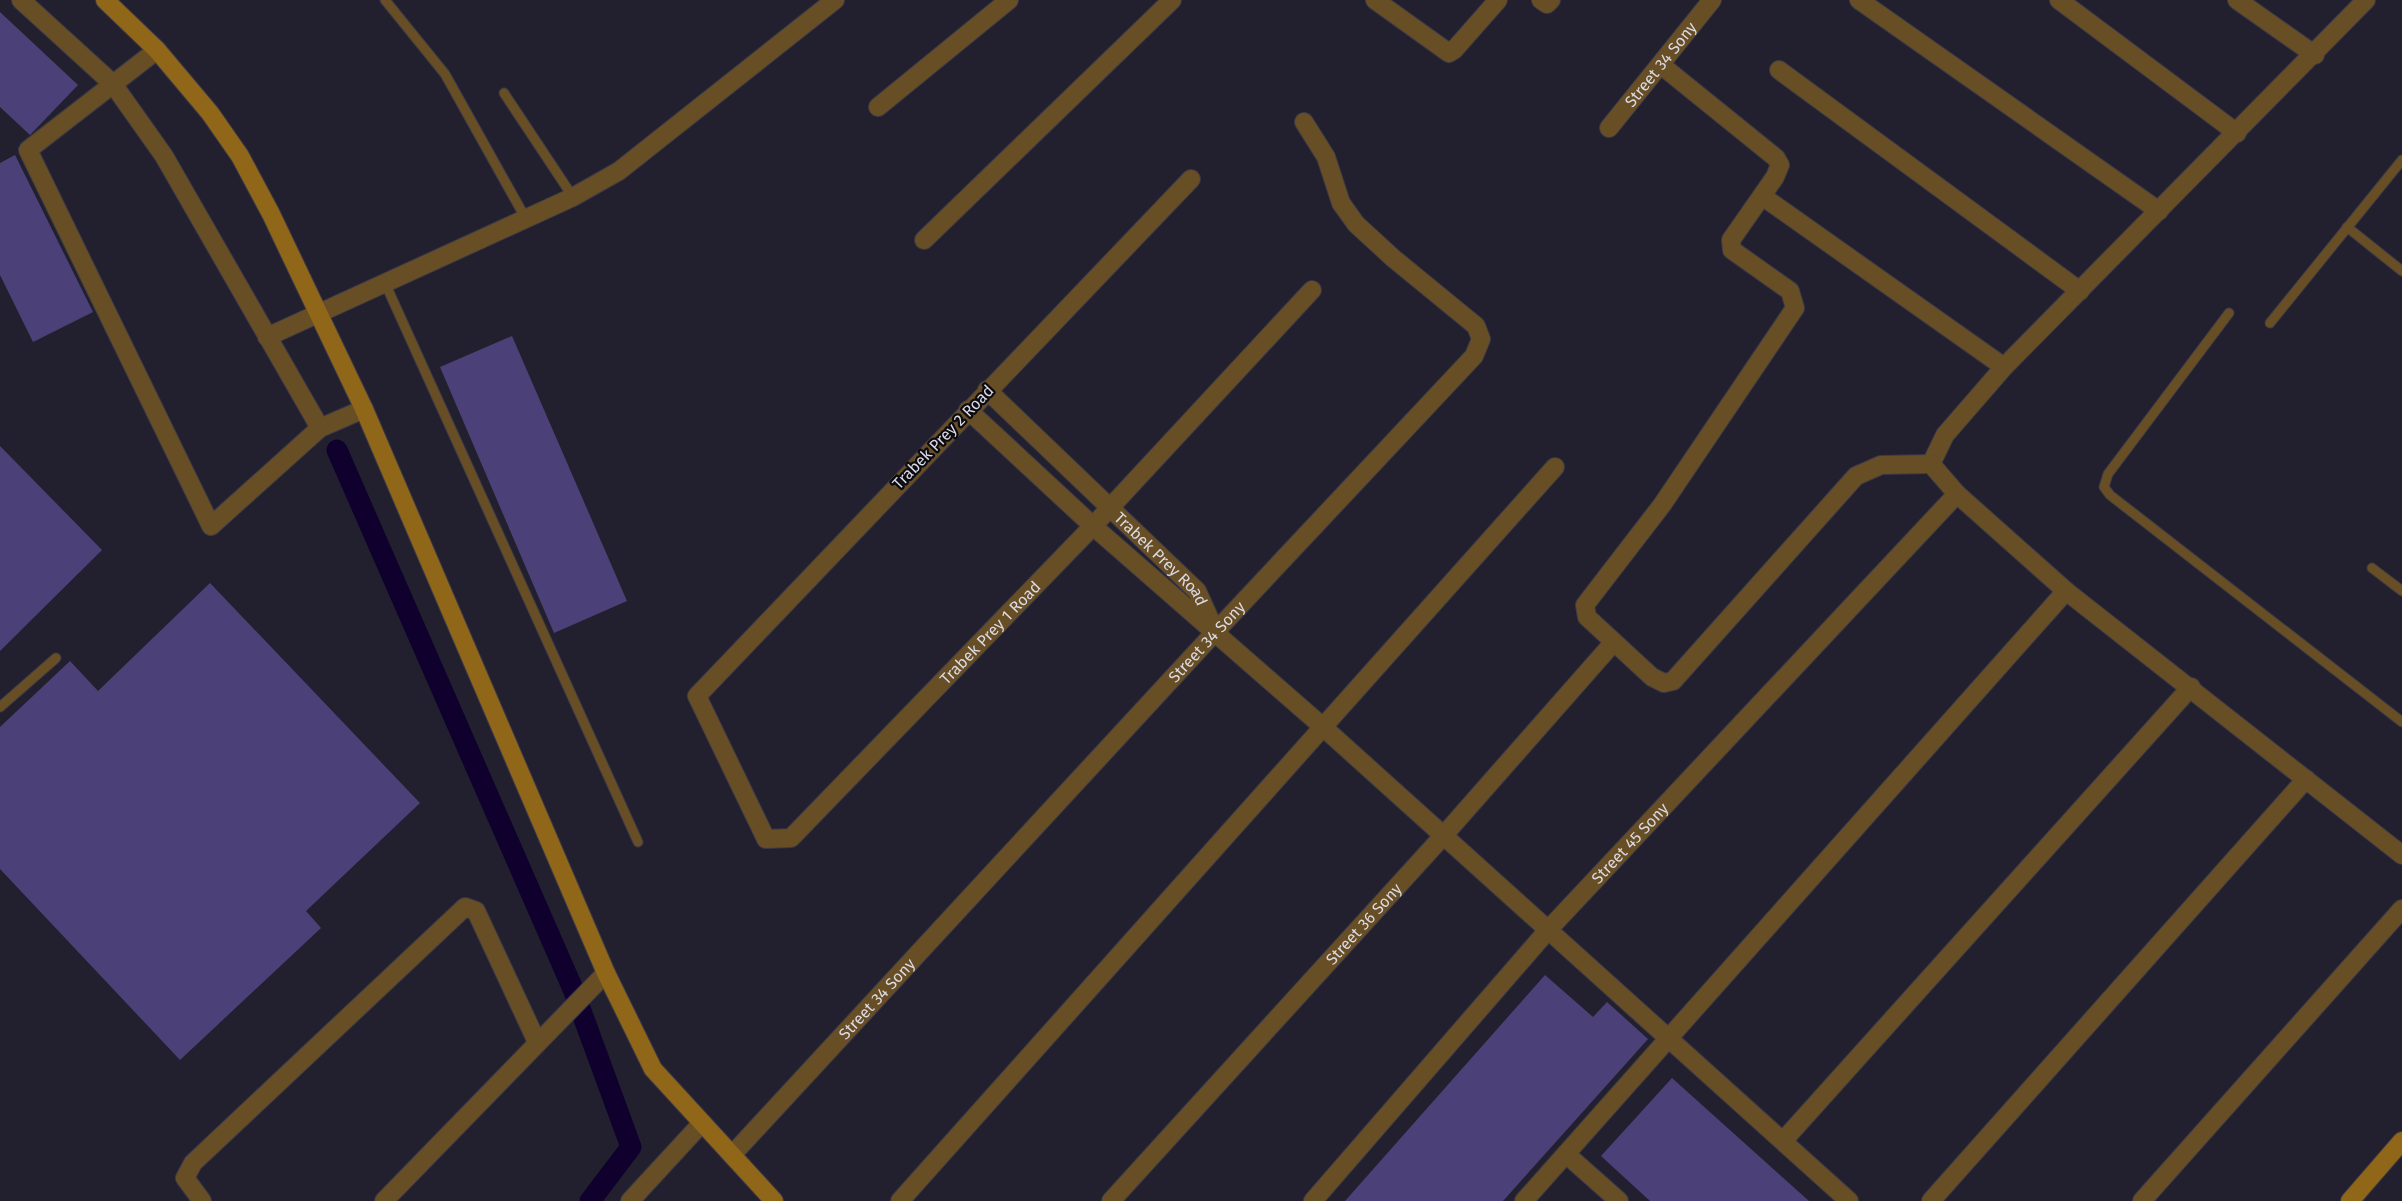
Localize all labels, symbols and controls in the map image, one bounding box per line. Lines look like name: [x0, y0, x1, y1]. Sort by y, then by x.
street label: Street 34 Sony: [1621, 18, 1700, 110]
street label: Trabek Prey 2 Road: [888, 381, 998, 493]
street label: Trabek Prey Road: [1111, 508, 1212, 609]
street label: Trabek Prey 1 Road: [936, 577, 1044, 688]
street label: Street 34 Sony: [1164, 597, 1249, 686]
street label: Street 45 Sony: [1587, 799, 1672, 887]
street label: Street 36 Sony: [1321, 879, 1405, 968]
street label: Street 34 Sony: [834, 954, 919, 1043]

